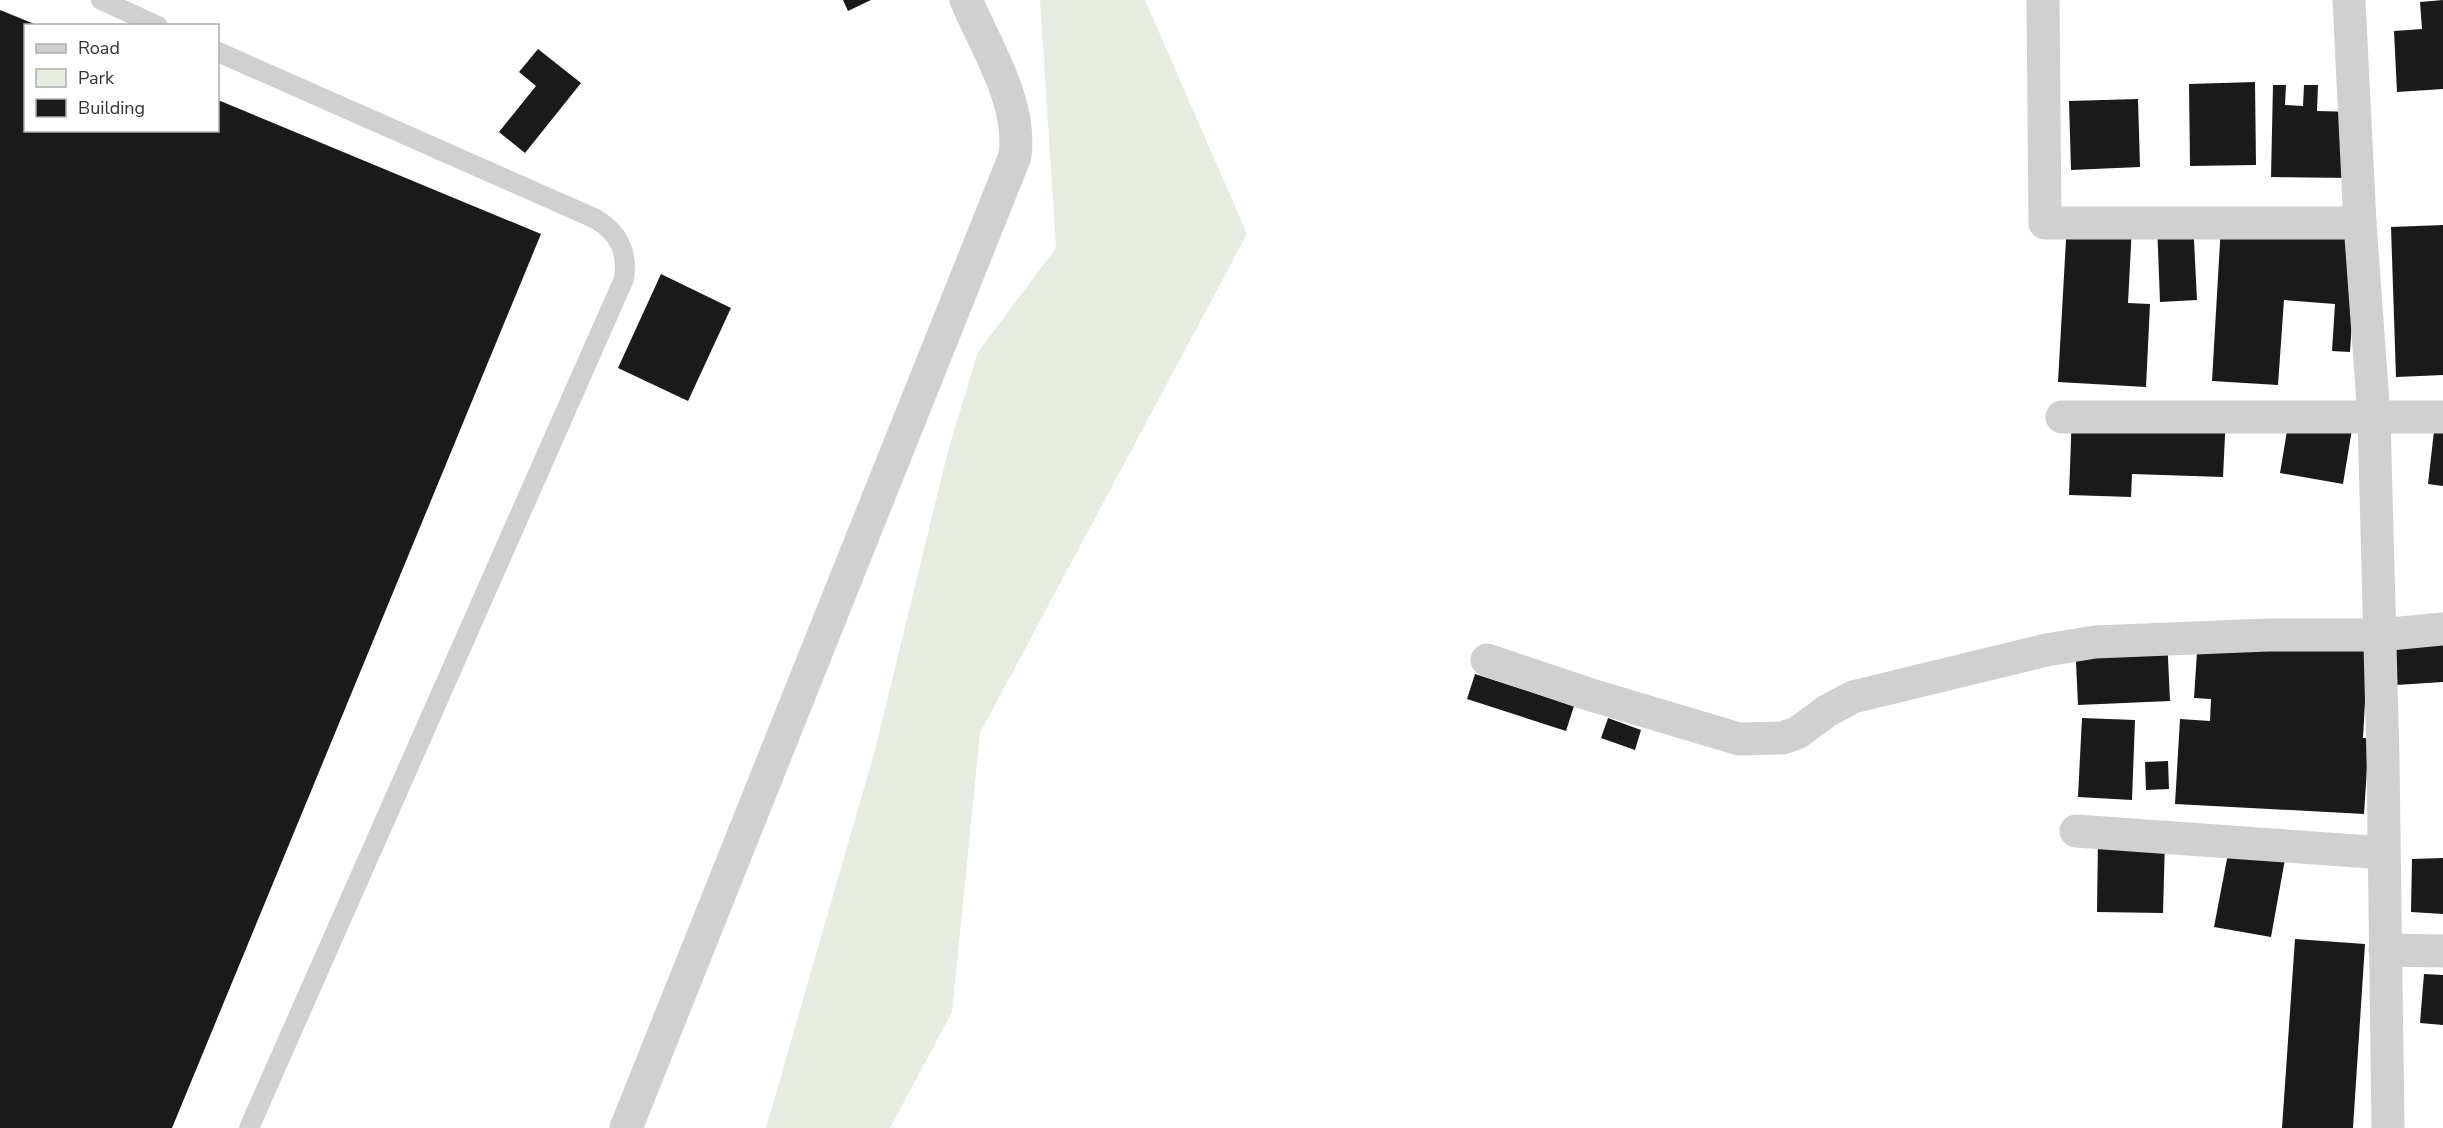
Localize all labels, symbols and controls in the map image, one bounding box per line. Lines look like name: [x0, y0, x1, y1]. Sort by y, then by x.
legend: [24, 24, 219, 132]
text: Road: [78, 36, 120, 60]
text: Park: [78, 66, 115, 90]
text: Building: [78, 96, 145, 120]

